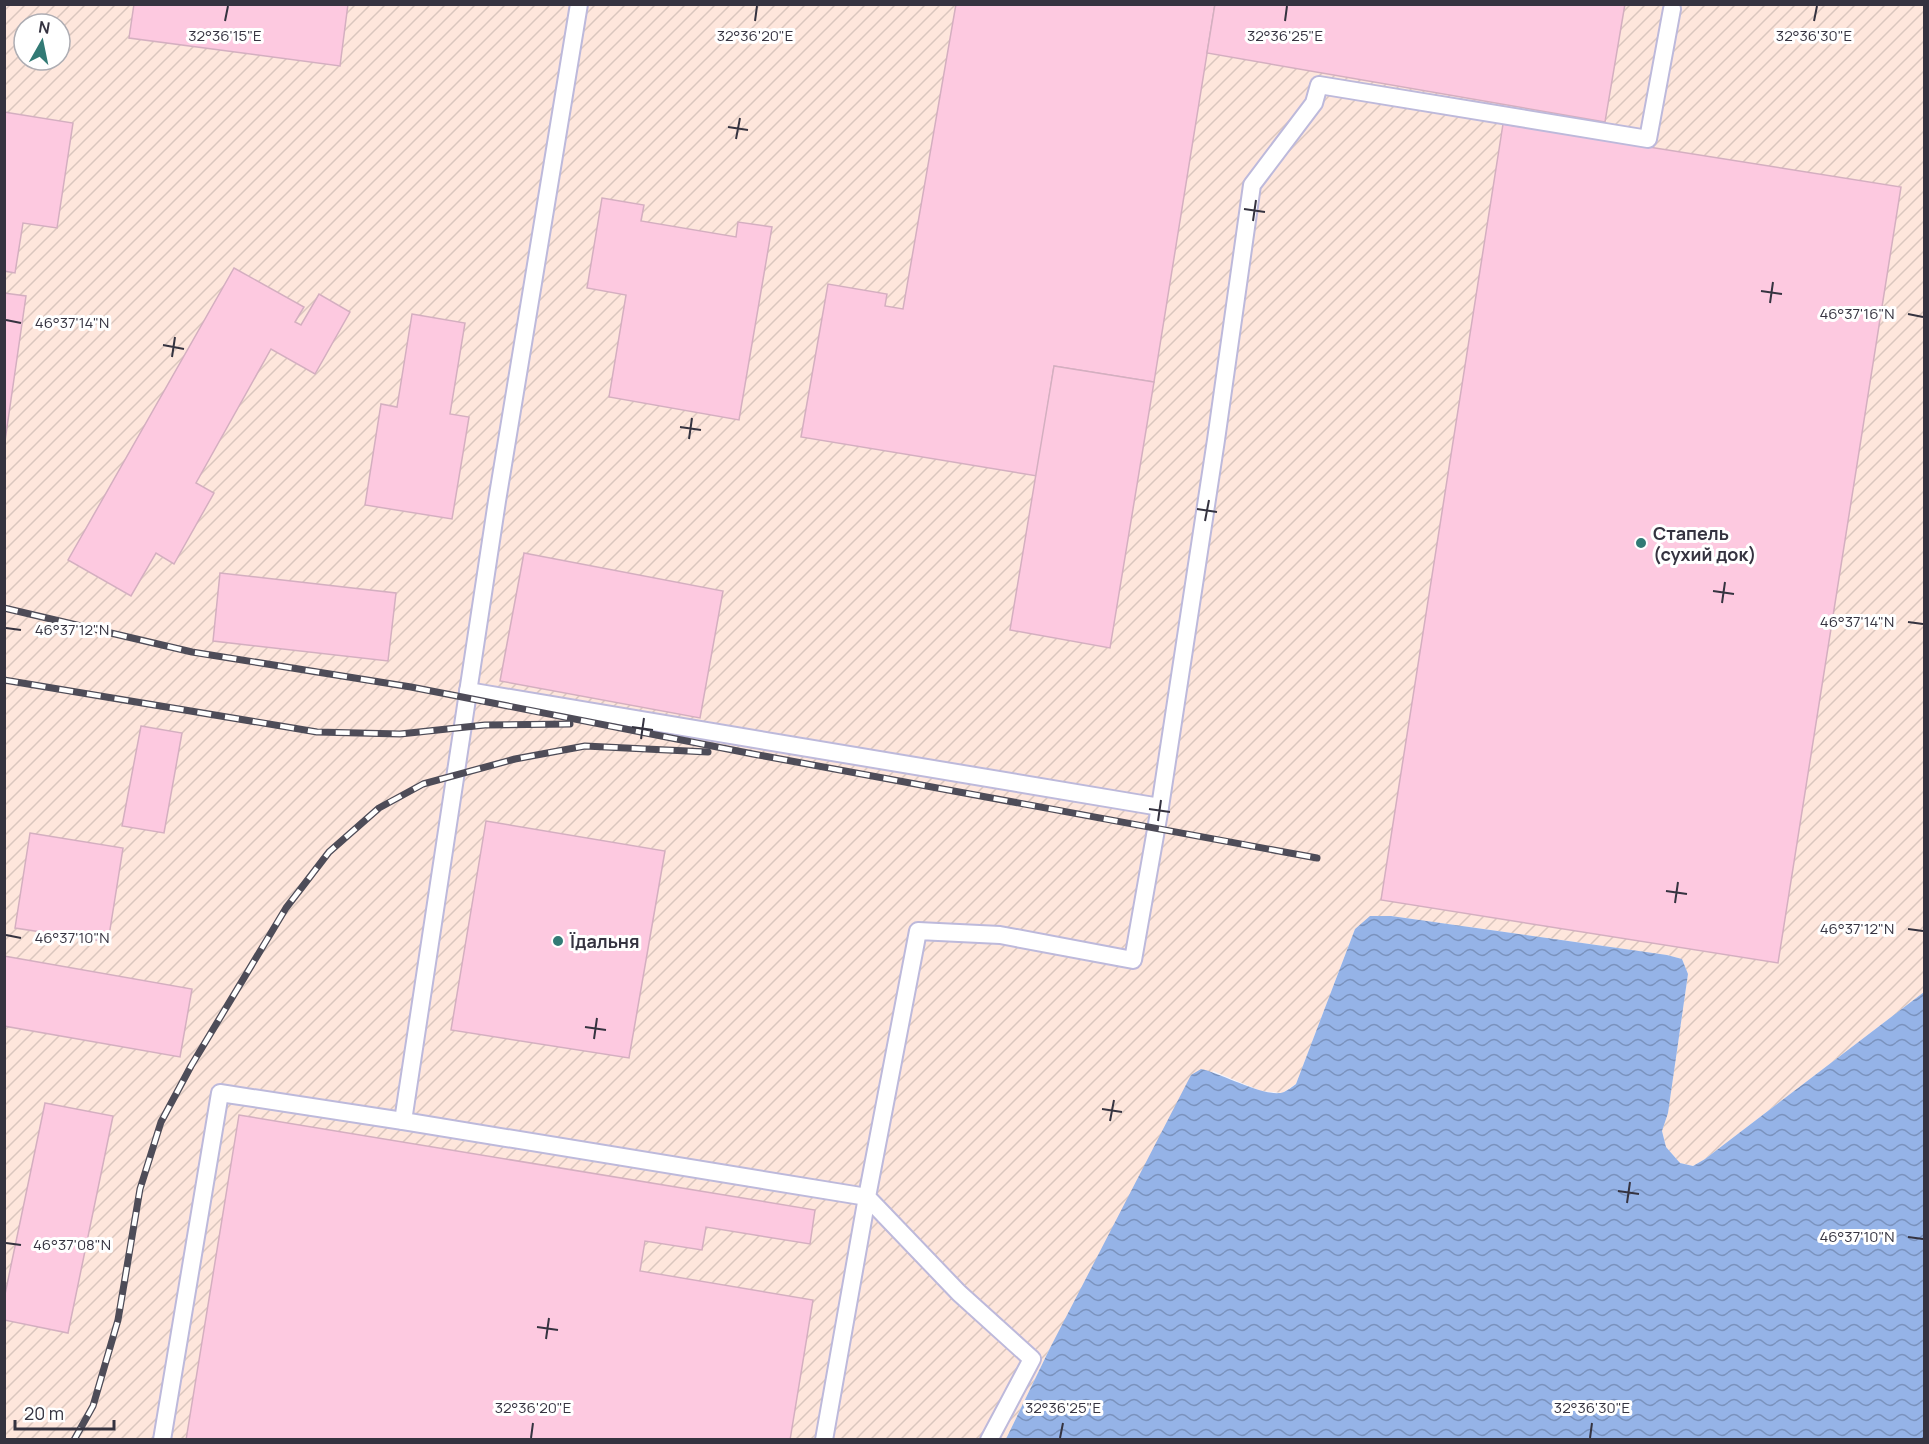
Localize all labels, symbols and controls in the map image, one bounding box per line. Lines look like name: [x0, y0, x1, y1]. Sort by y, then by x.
north arrow: [12, 12, 72, 72]
text: N: [37, 15, 52, 39]
text: 32°36'15"E: [188, 25, 262, 46]
text: 32°36'20"E: [717, 25, 793, 46]
text: 32°36'25"E: [1247, 25, 1323, 46]
text: 32°36'30"E: [1776, 25, 1852, 46]
text: 46°37'16"N: [1819, 303, 1895, 324]
text: 46°37'14"N: [35, 312, 109, 333]
place label: Стапель (сухий док): [1653, 521, 1756, 566]
marker: Стапель (сухий док): [1634, 536, 1648, 550]
text: 46°37'14"N: [1820, 611, 1894, 632]
text: 46°37'12"N: [35, 619, 109, 640]
text: 46°37'12"N: [1820, 918, 1894, 939]
text: 46°37'10"N: [34, 927, 110, 948]
place label: Їдальня: [569, 929, 639, 953]
marker: Їдальня: [551, 934, 565, 948]
text: 46°37'10"N: [1819, 1226, 1895, 1247]
text: 46°37'08"N: [33, 1234, 111, 1255]
scale bar: [15, 1393, 114, 1431]
text: 32°36'20"E: [495, 1397, 571, 1418]
text: 32°36'25"E: [1025, 1397, 1101, 1418]
text: 32°36'30"E: [1554, 1397, 1630, 1418]
text: 20 m: [24, 1401, 64, 1425]

